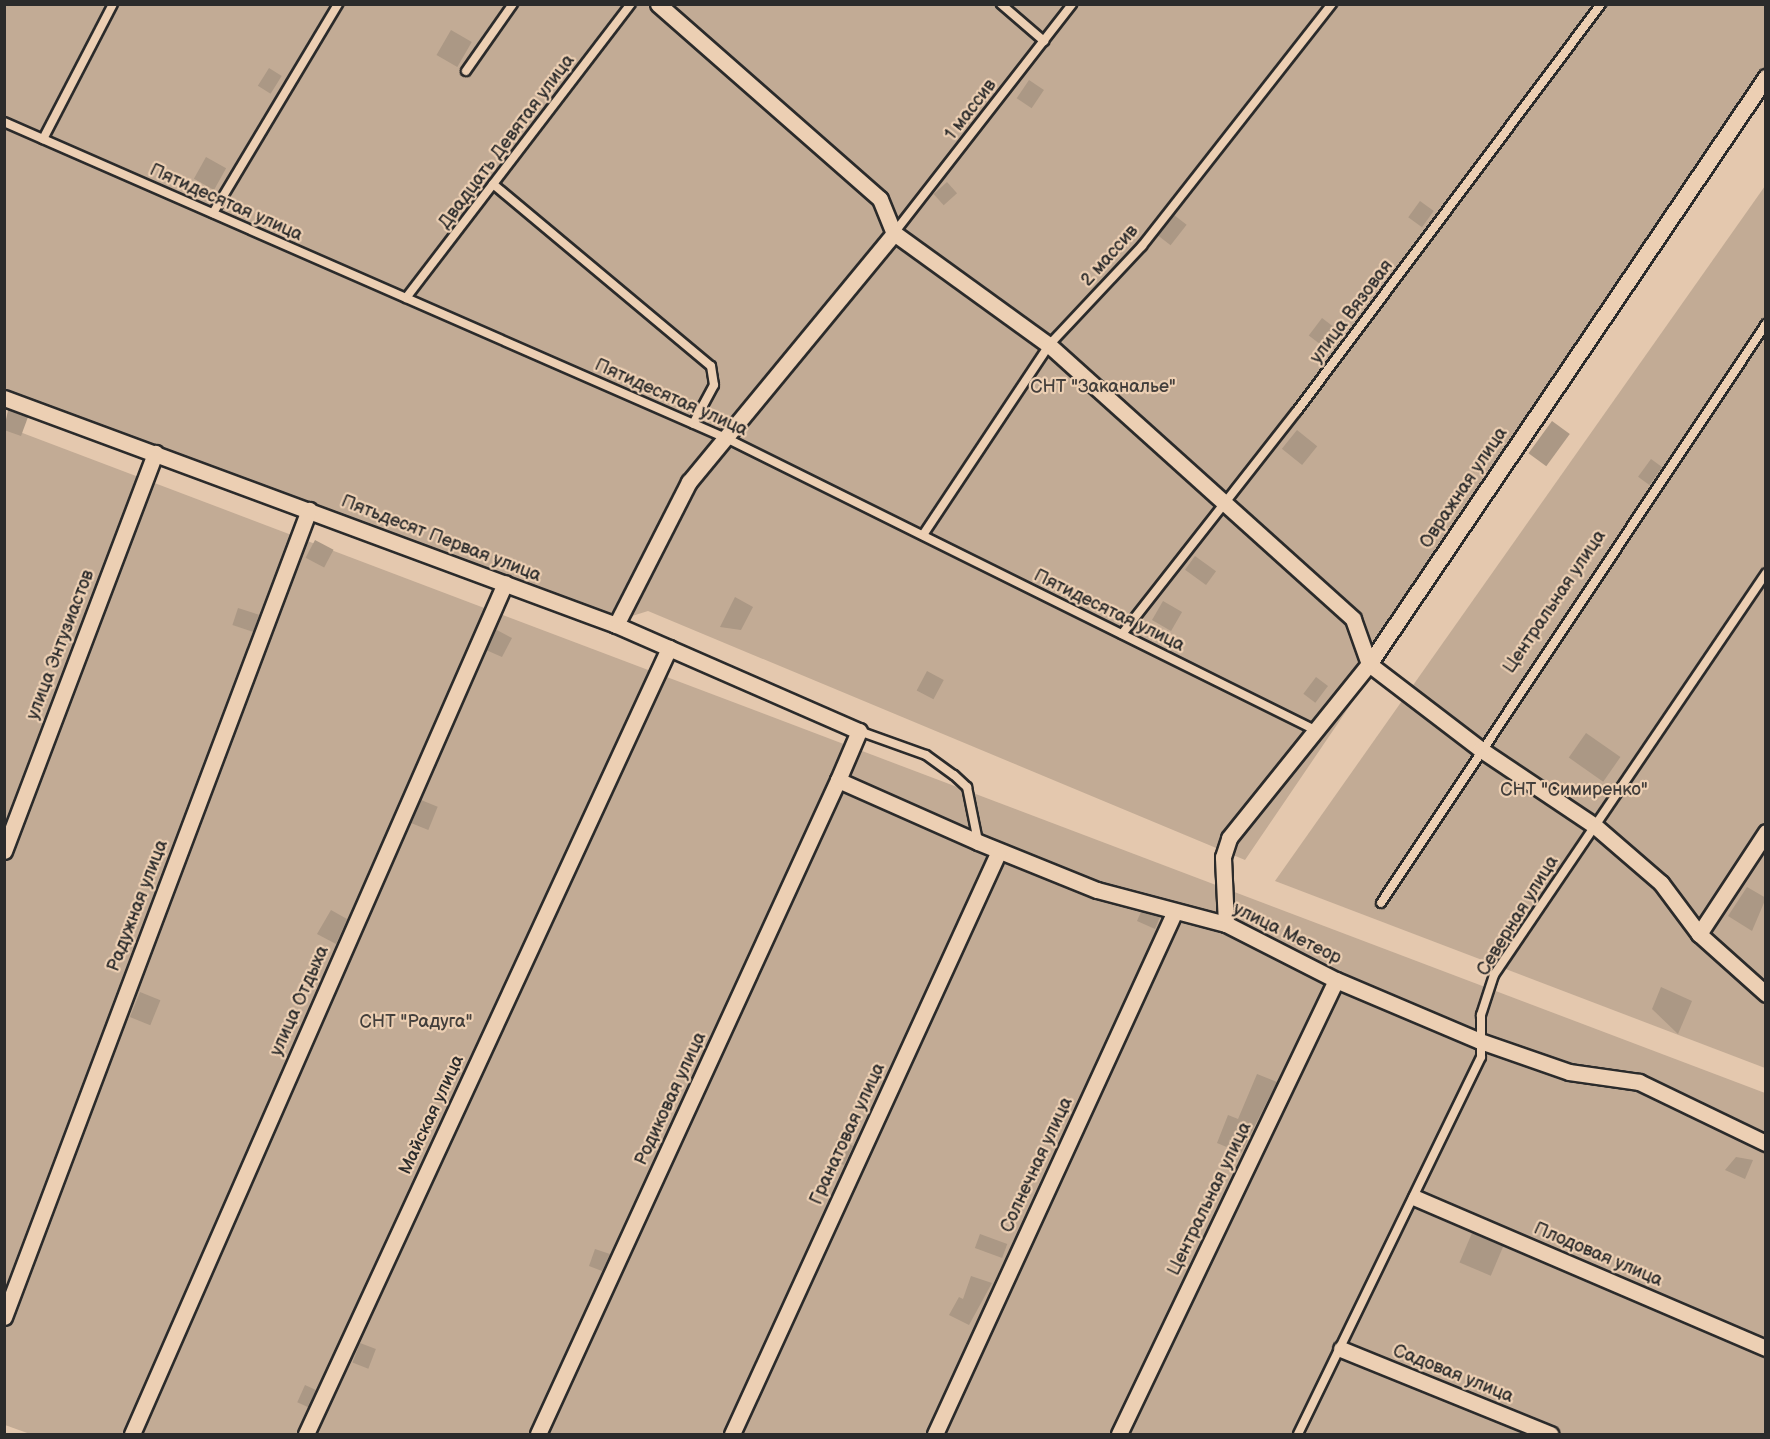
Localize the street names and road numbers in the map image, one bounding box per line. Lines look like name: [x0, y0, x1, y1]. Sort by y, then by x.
street label: Двадцать Девятая улица: [434, 51, 580, 233]
street label: 1 массив: [940, 75, 1002, 145]
street label: Пятидесятая улица: [146, 160, 306, 246]
street label: 2 массив: [1077, 221, 1143, 291]
street label: улица Вязовая: [1306, 256, 1398, 368]
street label: Пятидесятая улица: [591, 355, 751, 441]
street label: Овражная улица: [1416, 423, 1512, 553]
street label: Пятьдесят Первая улица: [338, 491, 544, 587]
street label: Центральная улица: [1499, 526, 1611, 678]
street label: Пятидесятая улица: [1030, 565, 1188, 657]
street label: улица Энтузиастов: [22, 567, 100, 723]
street label: Радужная улица: [103, 837, 173, 975]
street label: Северная улица: [1472, 852, 1564, 980]
street label: улица Метеор: [1229, 898, 1345, 970]
street label: улица Отдыха: [266, 942, 334, 1060]
street label: Родиковая улица: [631, 1029, 711, 1169]
street label: Майская улица: [395, 1052, 469, 1178]
street label: Гранатовая улица: [806, 1060, 890, 1208]
street label: Солнечная улица: [996, 1094, 1078, 1236]
street label: Центральная улица: [1164, 1119, 1256, 1279]
street label: Плодовая улица: [1530, 1218, 1666, 1292]
street label: Садовая улица: [1390, 1340, 1516, 1408]

